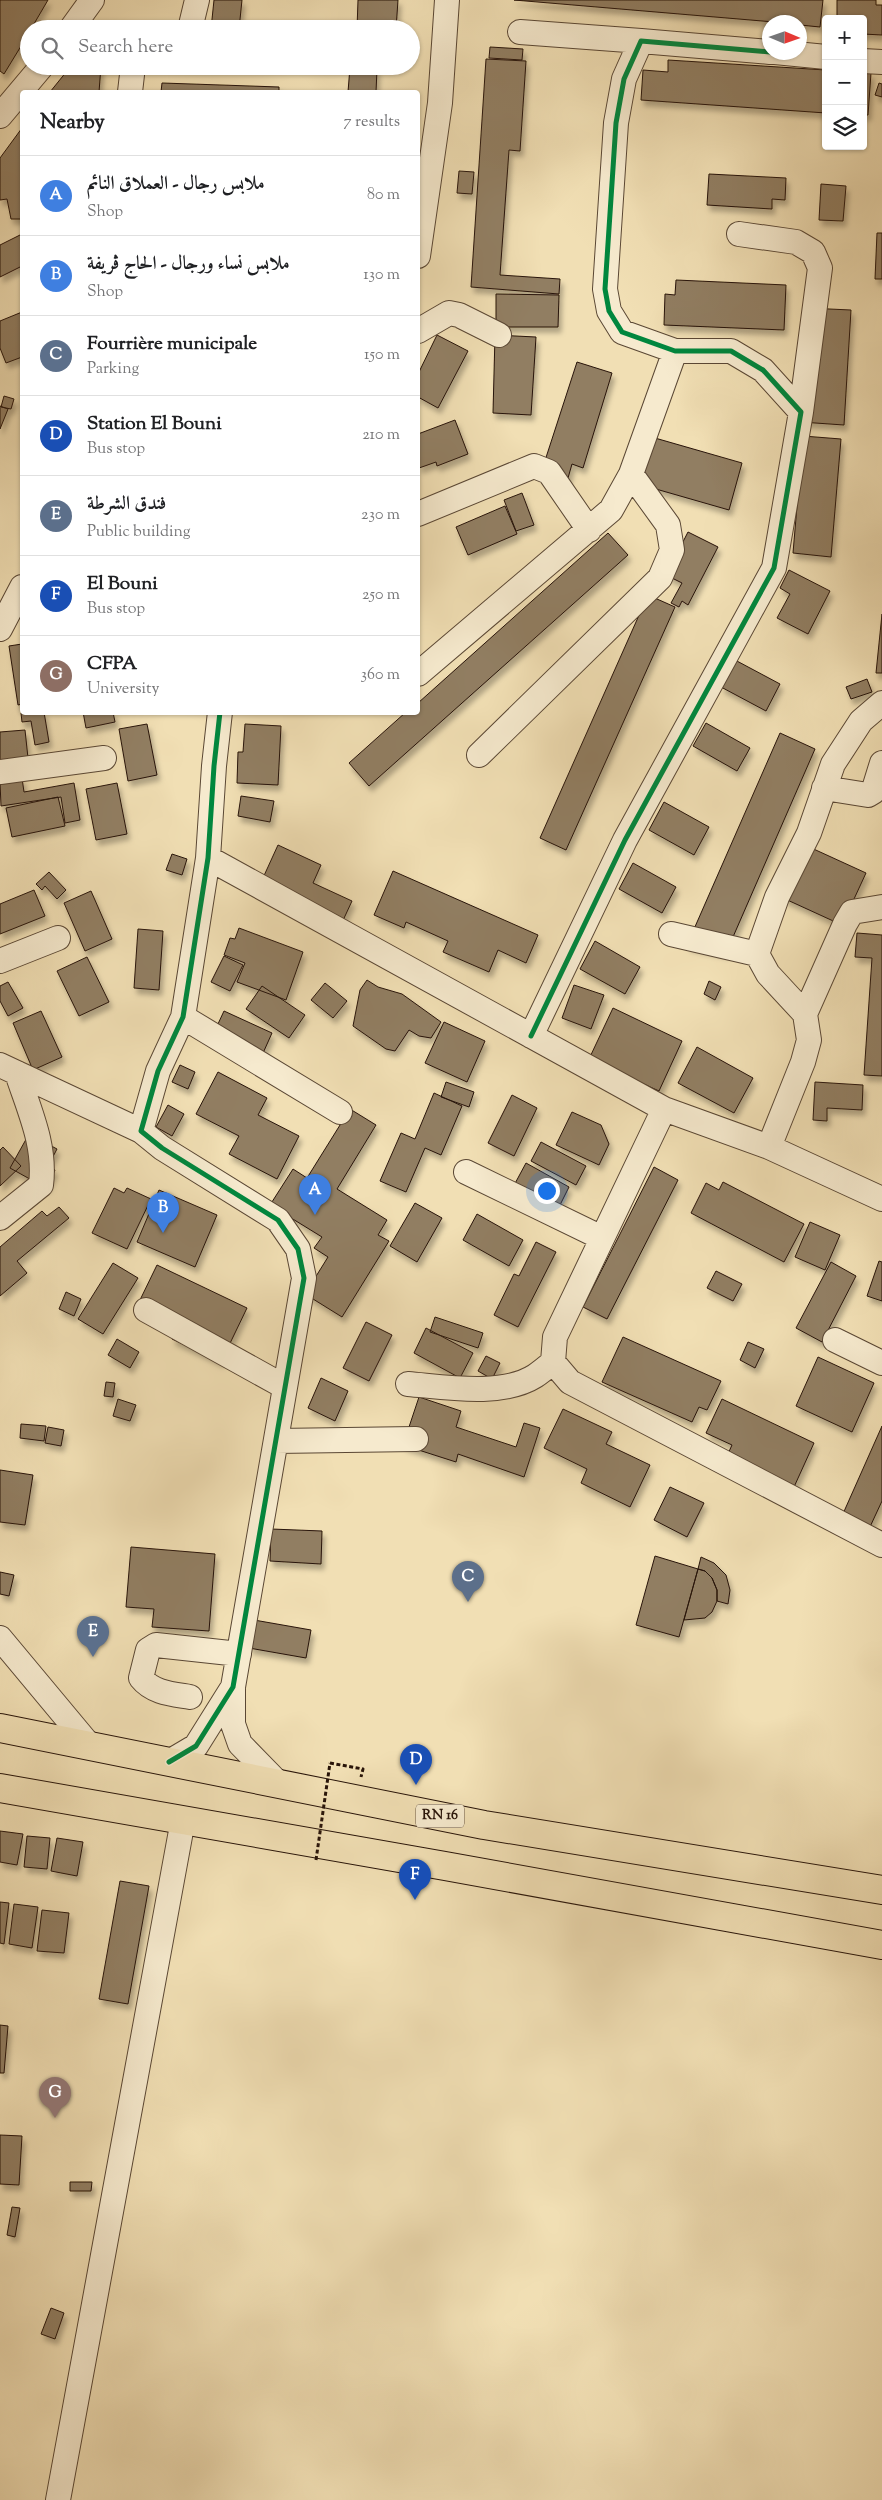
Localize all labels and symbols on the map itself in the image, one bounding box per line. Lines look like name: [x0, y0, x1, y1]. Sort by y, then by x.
north arrow: [762, 15, 807, 60]
pin: A: [299, 1174, 331, 1215]
your location: [534, 1178, 560, 1204]
pin: B: [147, 1192, 179, 1233]
pin: C: [452, 1561, 484, 1602]
pin: E: [77, 1616, 109, 1657]
pin: D: [400, 1744, 432, 1785]
road number: RN 16: [416, 1804, 464, 1828]
pin: F: [399, 1859, 431, 1900]
pin: G: [39, 2077, 71, 2118]

